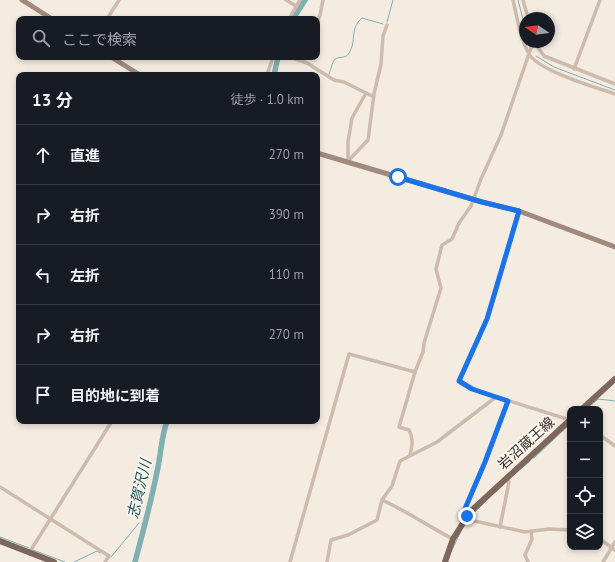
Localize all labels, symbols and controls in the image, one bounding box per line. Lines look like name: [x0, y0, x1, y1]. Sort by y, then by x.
north arrow: [519, 12, 555, 48]
search box: [16, 16, 320, 60]
icon: search: [30, 27, 52, 49]
text: ここで検索: [62, 30, 137, 49]
text: 13 分: [32, 89, 73, 111]
text: 徒歩 · 1.0 km: [230, 91, 304, 108]
icon: ahead: [32, 144, 54, 166]
text: 直進: [70, 146, 100, 165]
text: 270 m: [269, 146, 304, 163]
route start: [389, 168, 407, 186]
icon: right: [32, 204, 54, 226]
text: 右折: [70, 206, 100, 225]
text: 390 m: [269, 206, 304, 223]
icon: left: [32, 264, 54, 286]
text: 左折: [70, 266, 100, 285]
text: 110 m: [269, 266, 304, 283]
icon: right: [32, 324, 54, 346]
text: 右折: [70, 326, 100, 345]
text: 270 m: [269, 326, 304, 343]
icon: arrive: [32, 384, 54, 406]
text: 目的地に到着: [70, 386, 160, 405]
map controls: [567, 406, 603, 550]
button: +: [567, 406, 603, 442]
street label: 岩沼蔵王線: [494, 413, 558, 473]
button: −: [567, 442, 603, 478]
water label: 志賀沢川: [123, 456, 155, 520]
button: locate: [567, 478, 603, 514]
route end: [458, 507, 476, 525]
button: layers: [567, 514, 603, 550]

